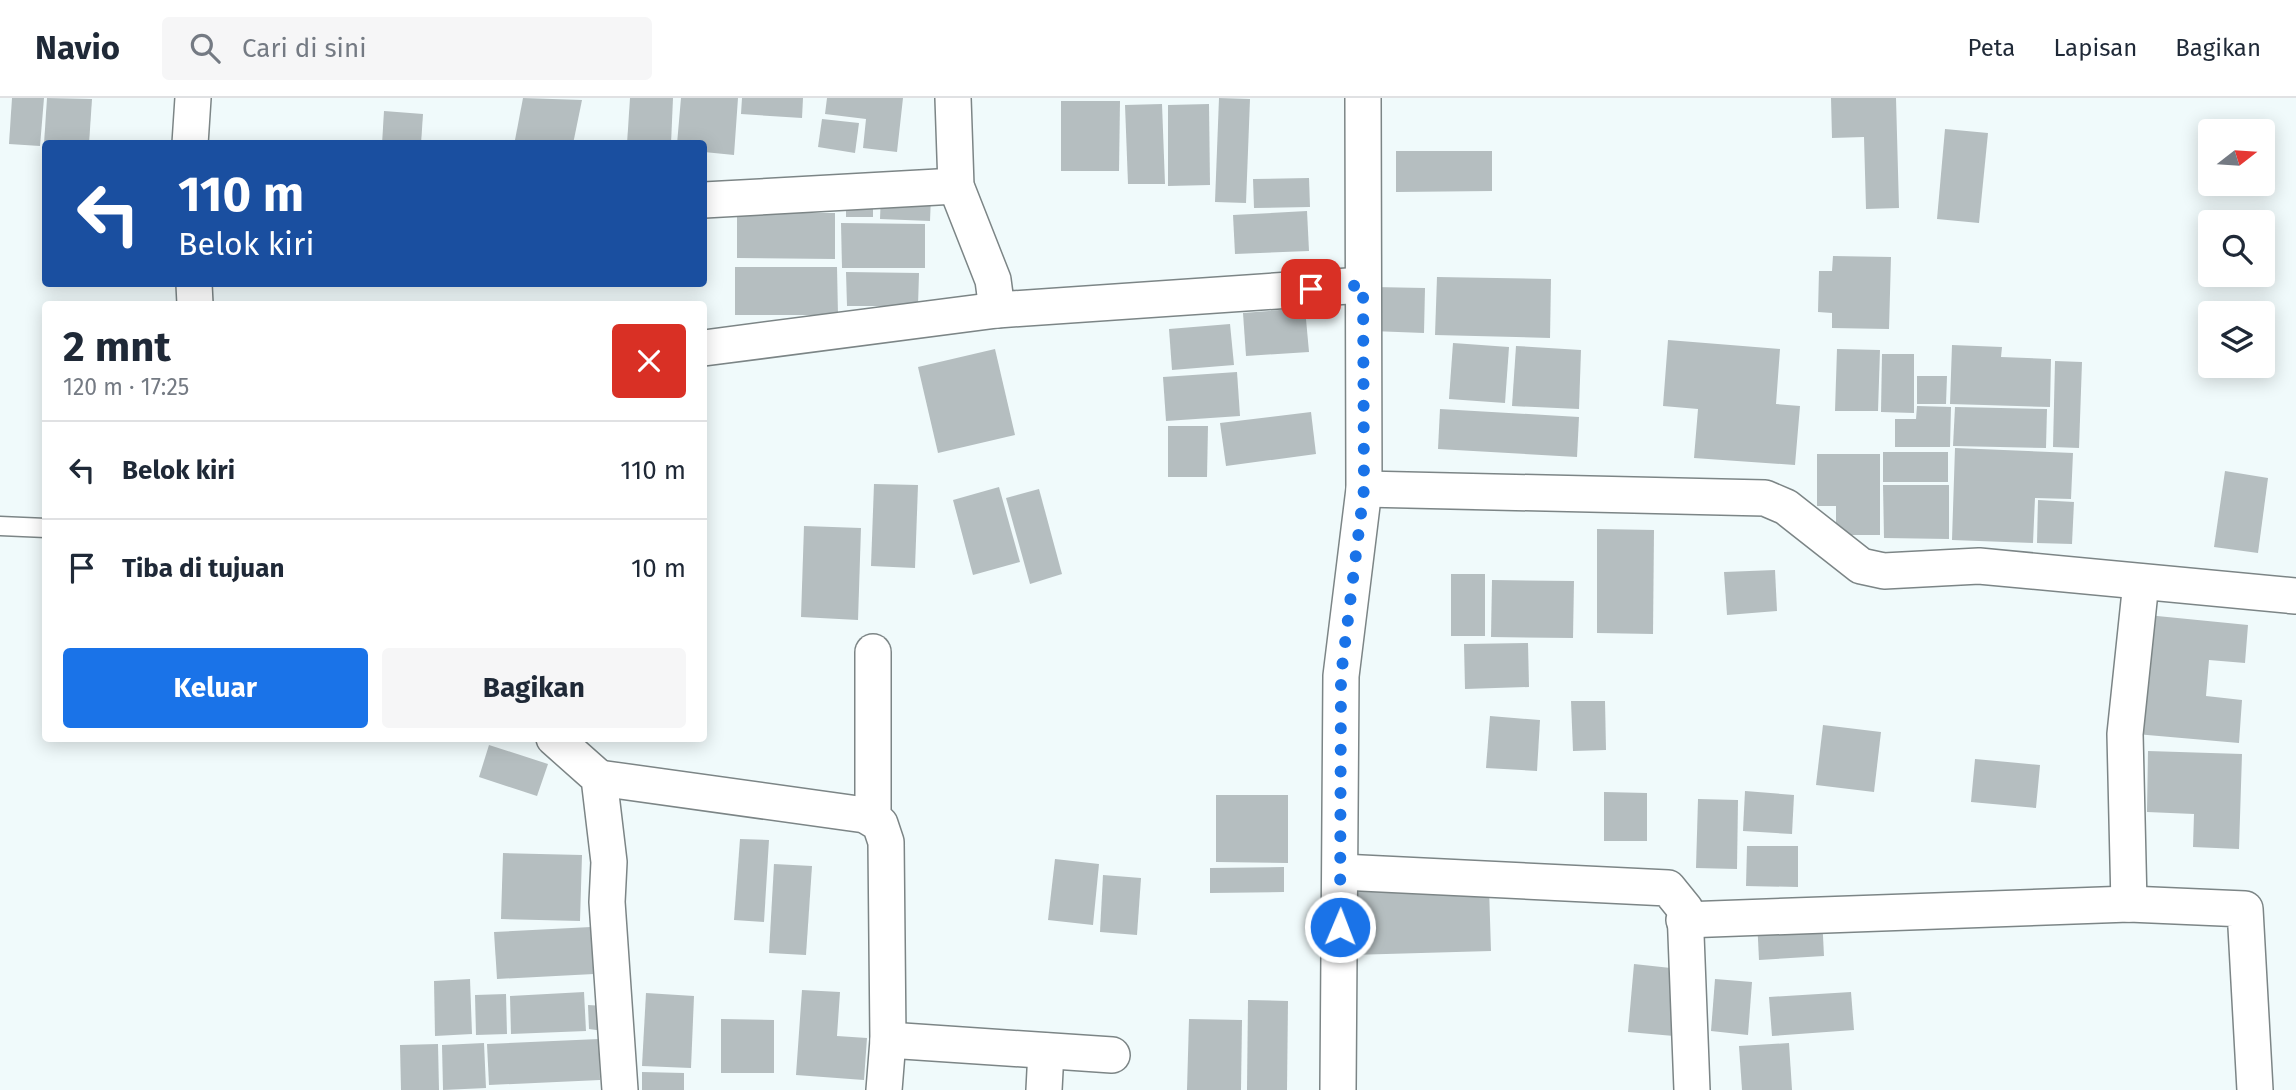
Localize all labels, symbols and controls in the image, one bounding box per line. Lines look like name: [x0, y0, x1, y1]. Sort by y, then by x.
search box: [162, 17, 652, 80]
text: Navio: [35, 28, 120, 68]
icon: search: [186, 29, 224, 67]
text: Cari di sini: [242, 33, 367, 64]
text: Peta: [1968, 34, 2015, 62]
text: Lapisan: [2053, 34, 2137, 62]
text: Bagikan: [2175, 34, 2261, 62]
north arrow: [2198, 119, 2275, 196]
map controls: [2198, 119, 2275, 378]
text: 110 m: [178, 165, 304, 224]
icon: left: [63, 168, 154, 259]
button: search: [2198, 210, 2275, 287]
text: Belok kiri: [178, 225, 314, 263]
pin: [1281, 259, 1341, 319]
icon: arrive: [1292, 270, 1330, 308]
button: layers: [2198, 301, 2275, 378]
text: 2 mnt: [63, 322, 171, 372]
button: close: [612, 324, 686, 398]
text: 120 m · 17:25: [63, 373, 189, 401]
icon: left: [63, 451, 101, 489]
text: Belok kiri: [122, 455, 235, 486]
text: 110 m: [620, 455, 686, 486]
icon: arrive: [63, 549, 101, 587]
text: Tiba di tujuan: [122, 553, 284, 584]
text: 10 m: [631, 553, 686, 584]
button: Keluar: [63, 648, 368, 728]
button: Bagikan: [382, 648, 686, 728]
position arrow: [1303, 890, 1377, 964]

